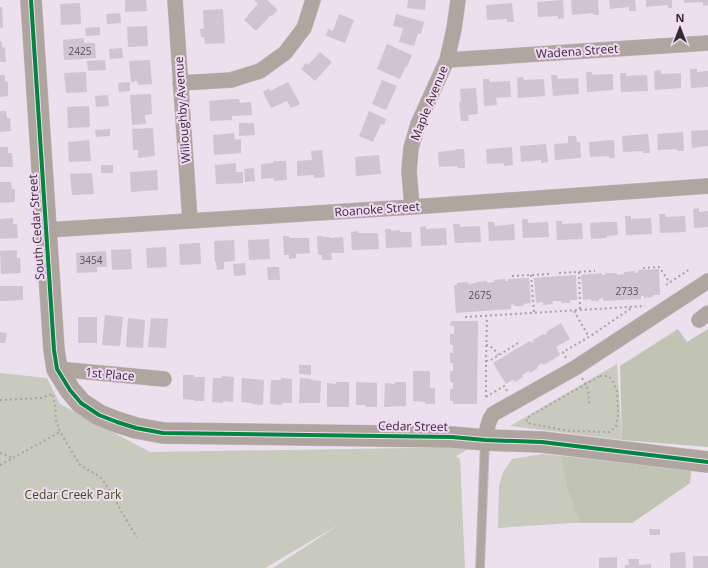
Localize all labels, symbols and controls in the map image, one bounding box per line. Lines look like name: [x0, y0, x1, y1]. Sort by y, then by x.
north arrow: [660, 8, 700, 48]
text: N: [676, 10, 684, 25]
street label: Wadena Street: [535, 40, 619, 62]
house number: 2425: [69, 44, 92, 58]
street label: Willoughby Avenue: [170, 56, 194, 164]
street label: Maple Avenue: [406, 63, 452, 143]
street label: South Cedar Street: [24, 174, 48, 280]
street label: Roanoke Street: [334, 198, 420, 220]
house number: 3454: [80, 253, 103, 267]
house number: 2733: [616, 284, 639, 298]
house number: 2675: [469, 288, 492, 302]
street label: 1st Place: [85, 363, 136, 385]
street label: Cedar Street: [378, 417, 448, 435]
park label: Cedar Creek Park: [25, 486, 122, 503]

